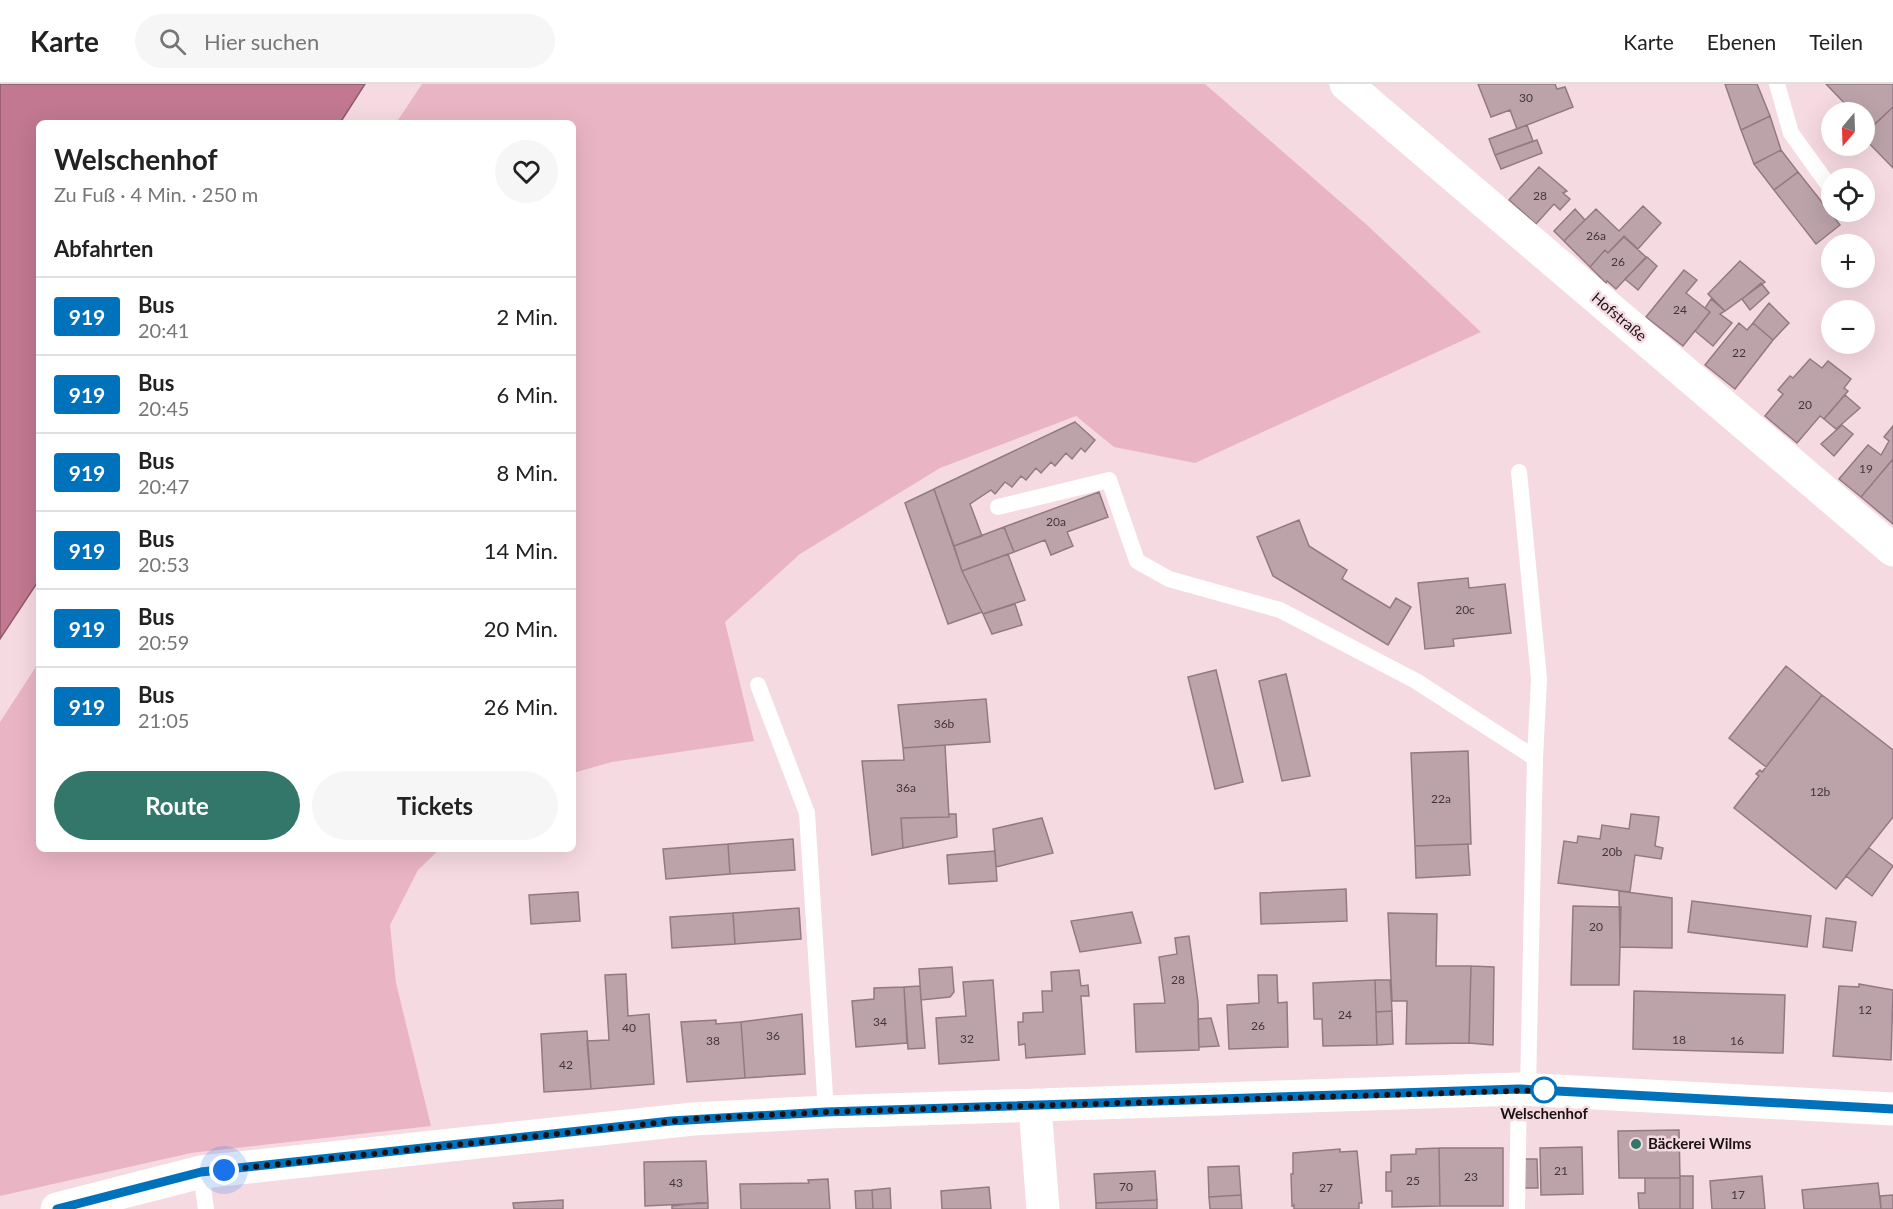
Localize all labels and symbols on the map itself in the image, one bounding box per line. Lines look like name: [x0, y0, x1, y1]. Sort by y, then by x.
house number: 30: [1519, 90, 1533, 105]
north arrow: [1821, 102, 1875, 156]
house number: 28: [1533, 188, 1547, 203]
house number: 26a: [1586, 228, 1606, 243]
house number: 26: [1611, 254, 1625, 269]
street label: Hofstraße: [1589, 288, 1651, 344]
house number: 24: [1673, 302, 1687, 317]
house number: 22: [1732, 345, 1746, 360]
house number: 20: [1798, 397, 1812, 412]
house number: 19: [1859, 461, 1873, 476]
house number: 20a: [1046, 514, 1066, 529]
house number: 20c: [1455, 602, 1475, 617]
house number: 36b: [934, 716, 955, 731]
house number: 36a: [896, 780, 916, 795]
house number: 12b: [1810, 784, 1831, 799]
house number: 22a: [1431, 791, 1451, 806]
house number: 20b: [1602, 844, 1623, 859]
house number: 20: [1589, 919, 1603, 934]
house number: 28: [1171, 972, 1185, 987]
house number: 12: [1858, 1002, 1872, 1017]
house number: 24: [1338, 1007, 1352, 1022]
house number: 34: [873, 1014, 887, 1029]
house number: 26: [1251, 1018, 1265, 1033]
house number: 40: [622, 1020, 636, 1035]
house number: 36: [766, 1028, 780, 1043]
house number: 32: [960, 1031, 974, 1046]
house number: 18: [1672, 1032, 1686, 1047]
house number: 38: [706, 1033, 720, 1048]
house number: 16: [1730, 1033, 1744, 1048]
house number: 42: [559, 1057, 573, 1072]
marker: Welschenhof: [1531, 1077, 1557, 1103]
place label: Welschenhof: [1500, 1104, 1588, 1122]
place label: Bäckerei Wilms: [1648, 1134, 1752, 1152]
marker: Bäckerei Wilms: [1629, 1137, 1643, 1151]
your location: [209, 1155, 239, 1185]
house number: 21: [1554, 1163, 1568, 1178]
house number: 23: [1464, 1169, 1478, 1184]
house number: 25: [1406, 1173, 1420, 1188]
house number: 43: [669, 1175, 683, 1190]
house number: 70: [1119, 1179, 1133, 1194]
house number: 27: [1319, 1180, 1333, 1195]
house number: 17: [1731, 1187, 1745, 1202]

